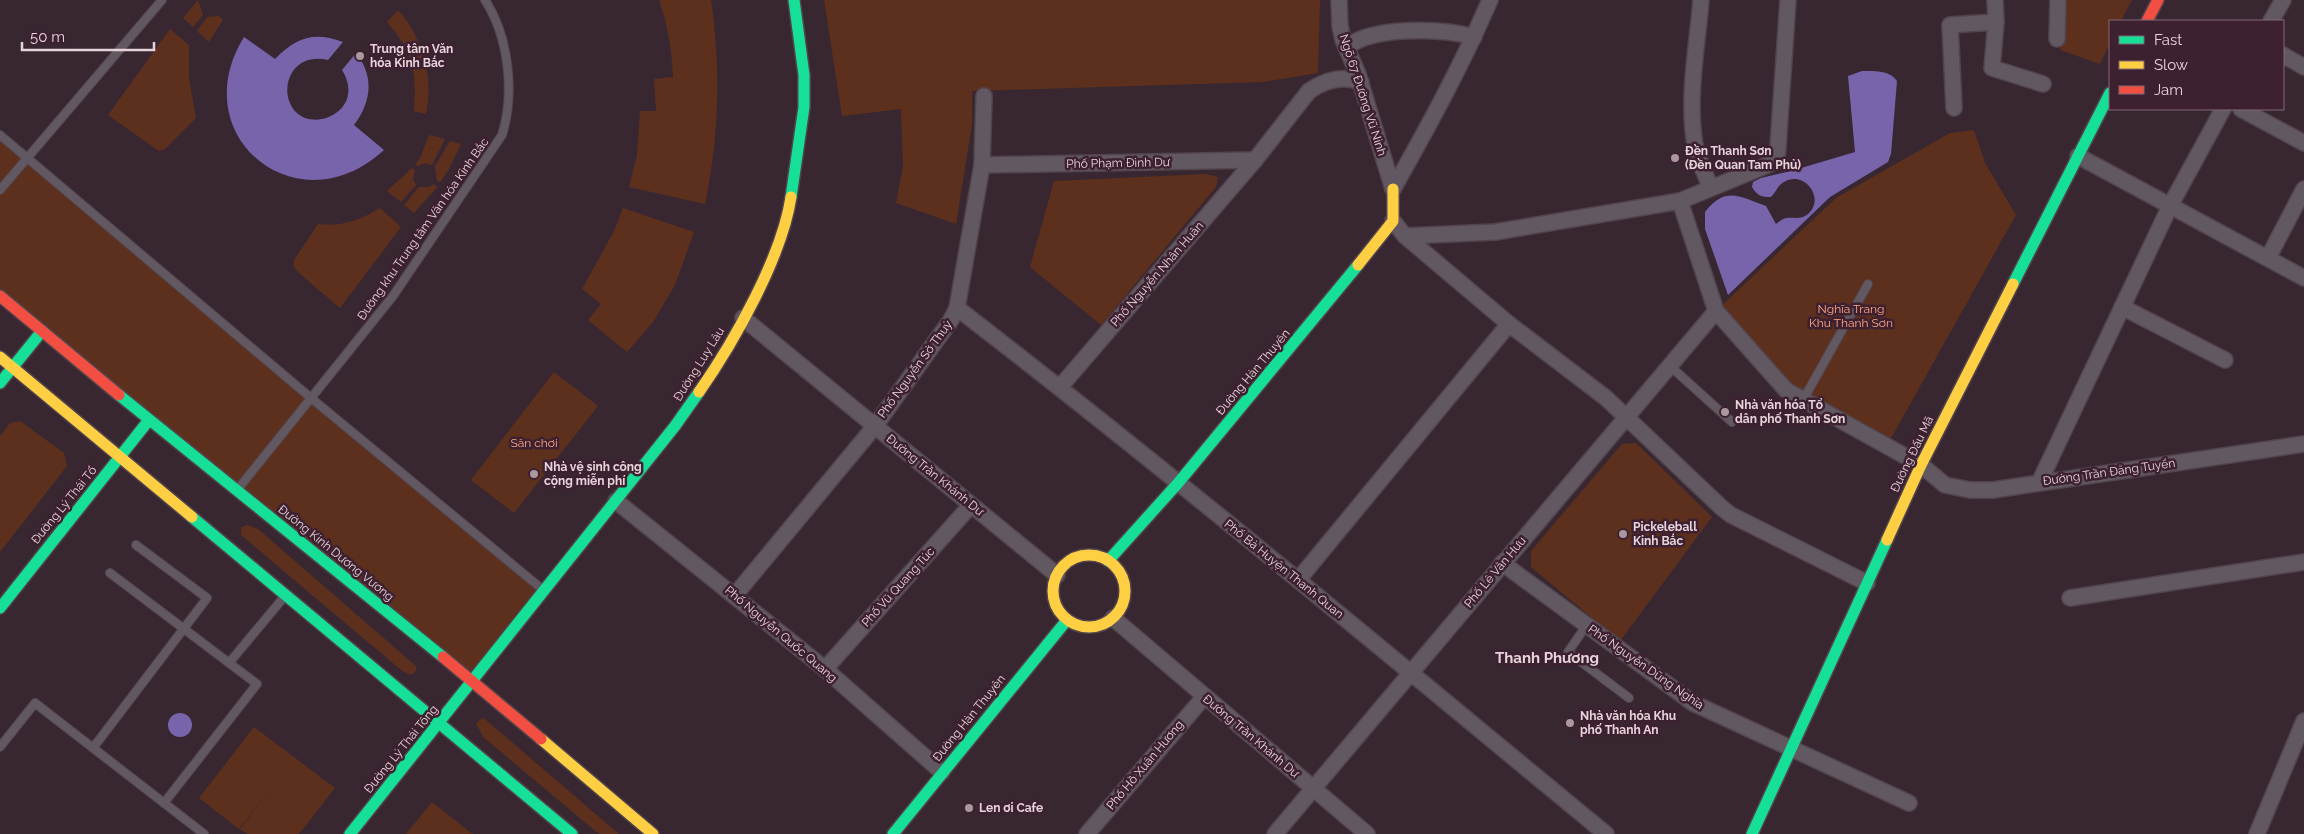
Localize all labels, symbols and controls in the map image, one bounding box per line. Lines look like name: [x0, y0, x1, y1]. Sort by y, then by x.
scale bar: [22, 20, 155, 52]
legend: [2109, 20, 2284, 110]
text: 50 m: [30, 28, 65, 46]
text: Fast: [2154, 31, 2182, 49]
street label: Ngõ 67 Đường Vũ Ninh: [1337, 32, 1389, 158]
place label: Trung tâm Văn hóa Kinh Bắc: [370, 42, 453, 70]
marker: Trung tâm Văn hóa Kinh Bắc: [354, 50, 366, 62]
text: Slow: [2154, 56, 2188, 74]
text: Jam: [2154, 81, 2183, 99]
street label: Đường khu Trung tâm Văn hóa Kinh Bắc: [354, 135, 492, 323]
place label: Đền Thanh Sơn (Đền Quan Tam Phủ): [1685, 144, 1801, 172]
marker: Đền Thanh Sơn (Đền Quan Tam Phủ): [1669, 152, 1681, 164]
street label: Phố Phạm Đình Dư: [1066, 155, 1171, 171]
street label: Phố Nguyễn Nhân Huân: [1108, 219, 1206, 329]
park label: Nghĩa Trang Khu Thanh Sơn: [1809, 302, 1893, 330]
street label: Phố Nguyễn Sở Thuỳ: [875, 317, 955, 420]
street label: Đường Luy Lâu: [671, 325, 727, 403]
street label: Đường Hàn Thuyên: [1213, 326, 1293, 418]
place label: Nhà văn hóa Tổ dân phố Thanh Sơn: [1735, 398, 1845, 426]
marker: Nhà văn hóa Tổ dân phố Thanh Sơn: [1719, 406, 1731, 418]
street label: Đường Đấu Mã: [1888, 414, 1936, 494]
street label: Đường Trần Khánh Dư: [884, 431, 987, 519]
park label: Sân chơi: [510, 436, 558, 450]
street label: Đường Trần Đăng Tuyển: [2042, 456, 2176, 488]
place label: Nhà vệ sinh công cộng miễn phí: [544, 460, 642, 488]
street label: Đường Lý Thái Tổ: [28, 463, 100, 547]
marker: Nhà vệ sinh công cộng miễn phí: [528, 468, 540, 480]
street label: Đường Kinh Dương Vương: [275, 502, 397, 604]
street label: Phố Bà Huyện Thanh Quan: [1222, 517, 1346, 621]
place label: Pickeleball Kinh Bắc: [1633, 520, 1697, 548]
marker: Pickeleball Kinh Bắc: [1617, 528, 1629, 540]
street label: Phố Lê Văn Hưu: [1461, 534, 1529, 610]
street label: Phố Vũ Quang Túc: [859, 544, 938, 630]
street label: Phố Nguyễn Quốc Quang: [722, 583, 840, 685]
street label: Phố Nguyễn Dũng Nghĩa: [1585, 622, 1707, 712]
district label: Thanh Phương: [1495, 649, 1599, 667]
street label: Đường Hàn Thuyên: [930, 672, 1008, 764]
street label: Đường Trần Khánh Dư: [1200, 692, 1303, 781]
street label: Đường Lý Thái Tông: [361, 702, 441, 796]
place label: Nhà văn hóa Khu phố Thanh An: [1580, 709, 1676, 737]
marker: Nhà văn hóa Khu phố Thanh An: [1564, 717, 1576, 729]
street label: Phố Hồ Xuân Hương: [1104, 718, 1186, 812]
place label: Len ơi Cafe: [979, 801, 1043, 815]
marker: Len ơi Cafe: [963, 802, 975, 814]

